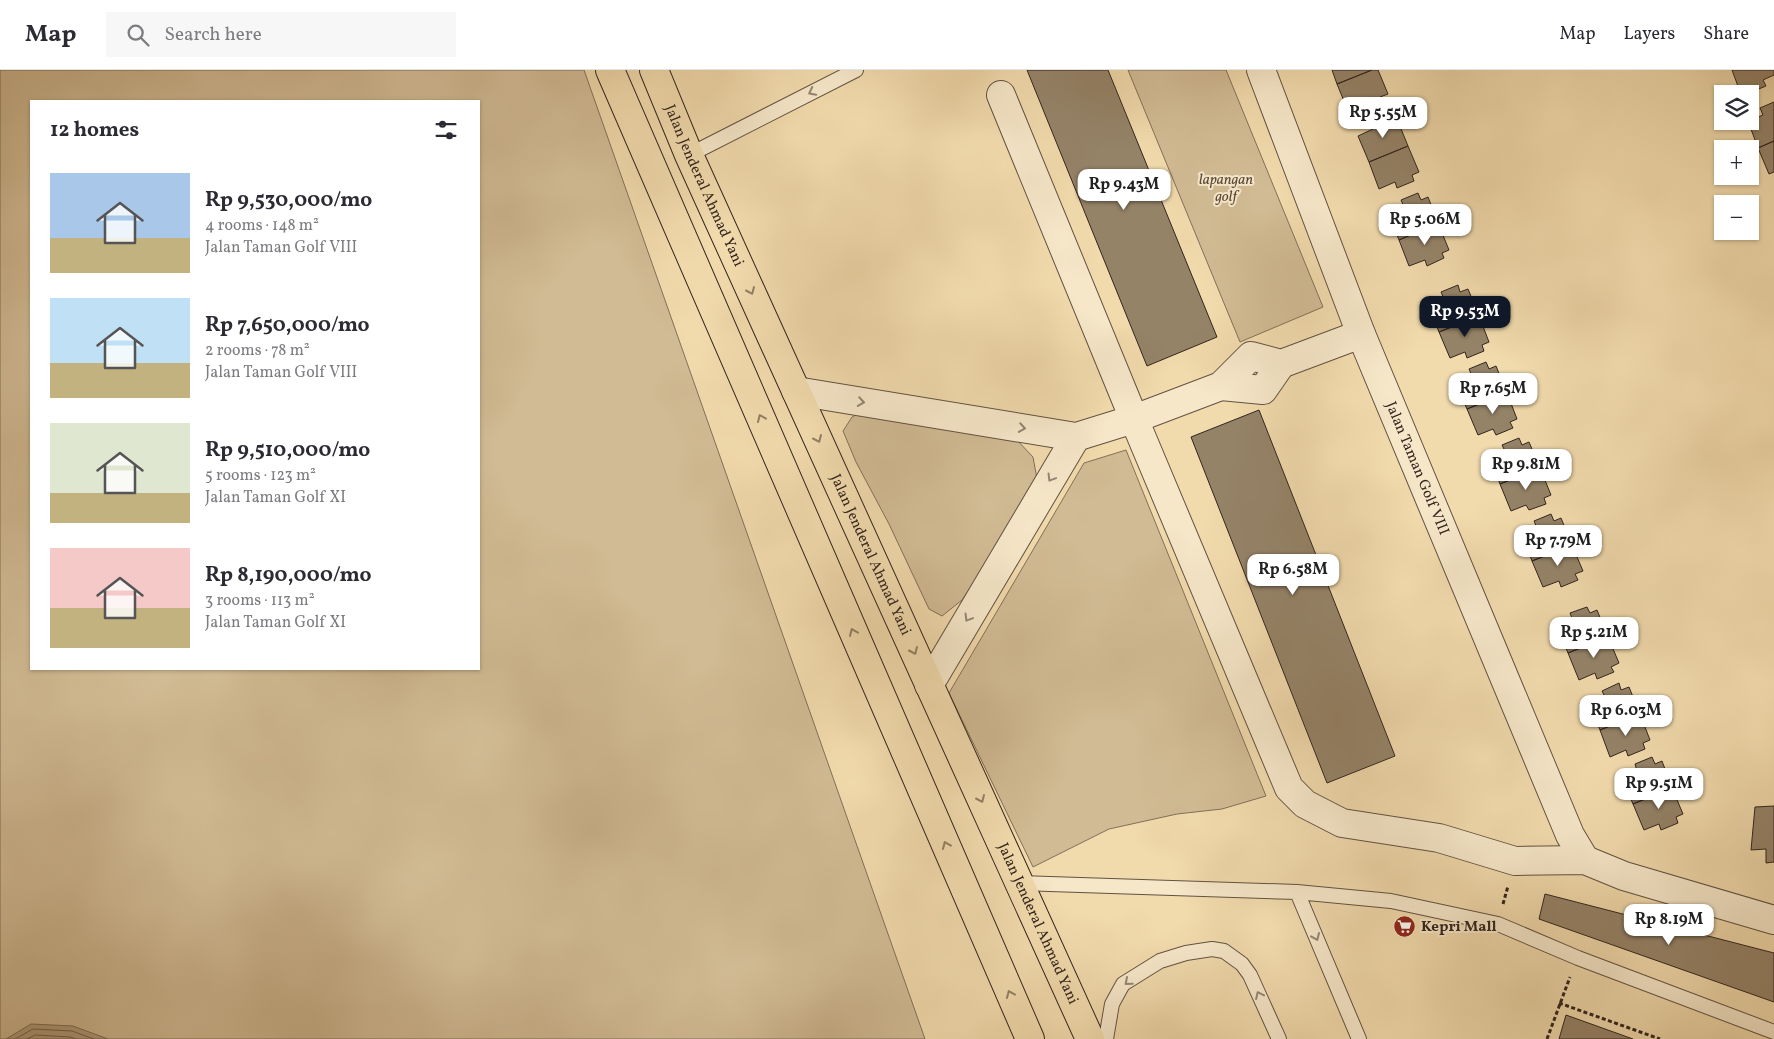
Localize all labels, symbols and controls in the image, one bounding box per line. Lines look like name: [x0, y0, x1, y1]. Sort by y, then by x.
search box: [106, 12, 456, 57]
text: Map: [25, 18, 76, 52]
icon: search: [124, 21, 152, 49]
text: Search here: [164, 22, 262, 48]
text: Map: [1559, 22, 1595, 47]
text: Layers: [1623, 22, 1675, 47]
text: Share: [1703, 22, 1749, 47]
map controls: [1714, 85, 1759, 240]
button: layers: [1714, 85, 1759, 130]
one-way arrow: [809, 86, 818, 96]
pin: Rp 5.55M: [1331, 97, 1435, 139]
street label: Jalan Jenderal Ahmad Yani: [659, 102, 749, 270]
text: Rp 5.55M: [1349, 102, 1417, 124]
text: 12 homes: [50, 116, 139, 145]
icon: filters: [432, 116, 460, 144]
button: +: [1714, 140, 1759, 185]
pin: Rp 9.43M: [1072, 168, 1176, 211]
park label: lapangan golf: [1199, 170, 1253, 208]
text: Rp 9.43M: [1089, 174, 1159, 196]
text: Rp 9,530,000/mo: [205, 186, 372, 215]
icon: home: [90, 193, 150, 253]
button: −: [1714, 195, 1759, 240]
pin: Rp 5.06M: [1373, 204, 1477, 246]
text: Rp 5.06M: [1390, 209, 1460, 231]
text: 4 rooms · 148 m²: [205, 215, 319, 237]
text: Jalan Taman Golf VIII: [205, 237, 357, 259]
one-way arrow: [744, 286, 755, 295]
pin: Rp 9.53M: [1413, 296, 1517, 338]
text: Rp 9.53M: [1430, 301, 1500, 323]
text: Rp 7,650,000/mo: [205, 311, 370, 340]
icon: home: [90, 318, 150, 378]
text: 2 rooms · 78 m²: [205, 340, 310, 362]
text: Jalan Taman Golf VIII: [205, 362, 357, 384]
pin: Rp 7.65M: [1441, 372, 1545, 415]
text: Rp 7.65M: [1459, 378, 1527, 400]
one-way arrow: [858, 396, 866, 407]
street label: Jalan Taman Golf VIII: [1380, 399, 1454, 538]
one-way arrow: [757, 414, 768, 423]
one-way arrow: [1018, 422, 1026, 432]
one-way arrow: [811, 434, 822, 443]
text: Rp 9,510,000/mo: [205, 436, 370, 465]
icon: home: [90, 443, 150, 503]
pin: Rp 9.81M: [1474, 448, 1578, 491]
text: Rp 9.81M: [1492, 454, 1560, 476]
text: 5 rooms · 123 m²: [205, 465, 316, 487]
street label: Jalan Jenderal Ahmad Yani: [825, 471, 916, 639]
one-way arrow: [1048, 473, 1058, 482]
text: Jalan Taman Golf XI: [205, 487, 346, 509]
pin: Rp 7.79M: [1506, 524, 1610, 567]
text: Rp 7.79M: [1525, 530, 1591, 552]
pin: Rp 6.58M: [1241, 554, 1345, 596]
text: Rp 6.58M: [1258, 559, 1328, 581]
text: Rp 8,190,000/mo: [205, 561, 372, 590]
icon: home: [90, 568, 150, 628]
text: 3 rooms · 113 m²: [205, 590, 315, 612]
text: Jalan Taman Golf XI: [205, 612, 346, 634]
one-way arrow: [965, 613, 975, 622]
pin: Rp 5.21M: [1542, 616, 1646, 659]
text: Rp 5.21M: [1561, 622, 1627, 644]
one-way arrow: [849, 628, 860, 637]
one-way arrow: [907, 646, 918, 655]
pin: Rp 6.03M: [1574, 694, 1678, 737]
text: Rp 6.03M: [1590, 700, 1662, 722]
pin: Rp 9.51M: [1607, 768, 1711, 810]
text: Rp 9.51M: [1625, 773, 1693, 795]
one-way arrow: [974, 794, 985, 803]
street label: Jalan Jenderal Ahmad Yani: [992, 840, 1083, 1008]
one-way arrow: [941, 841, 952, 850]
pin: Rp 8.19M: [1617, 904, 1721, 946]
text: Rp 8.19M: [1635, 909, 1703, 931]
supermarket icon: Kepri Mall: [1393, 915, 1417, 939]
place label: Kepri Mall: [1421, 917, 1497, 938]
one-way arrow: [1309, 932, 1320, 941]
one-way arrow: [1124, 977, 1133, 986]
one-way arrow: [1006, 990, 1017, 999]
one-way arrow: [1255, 991, 1265, 1000]

